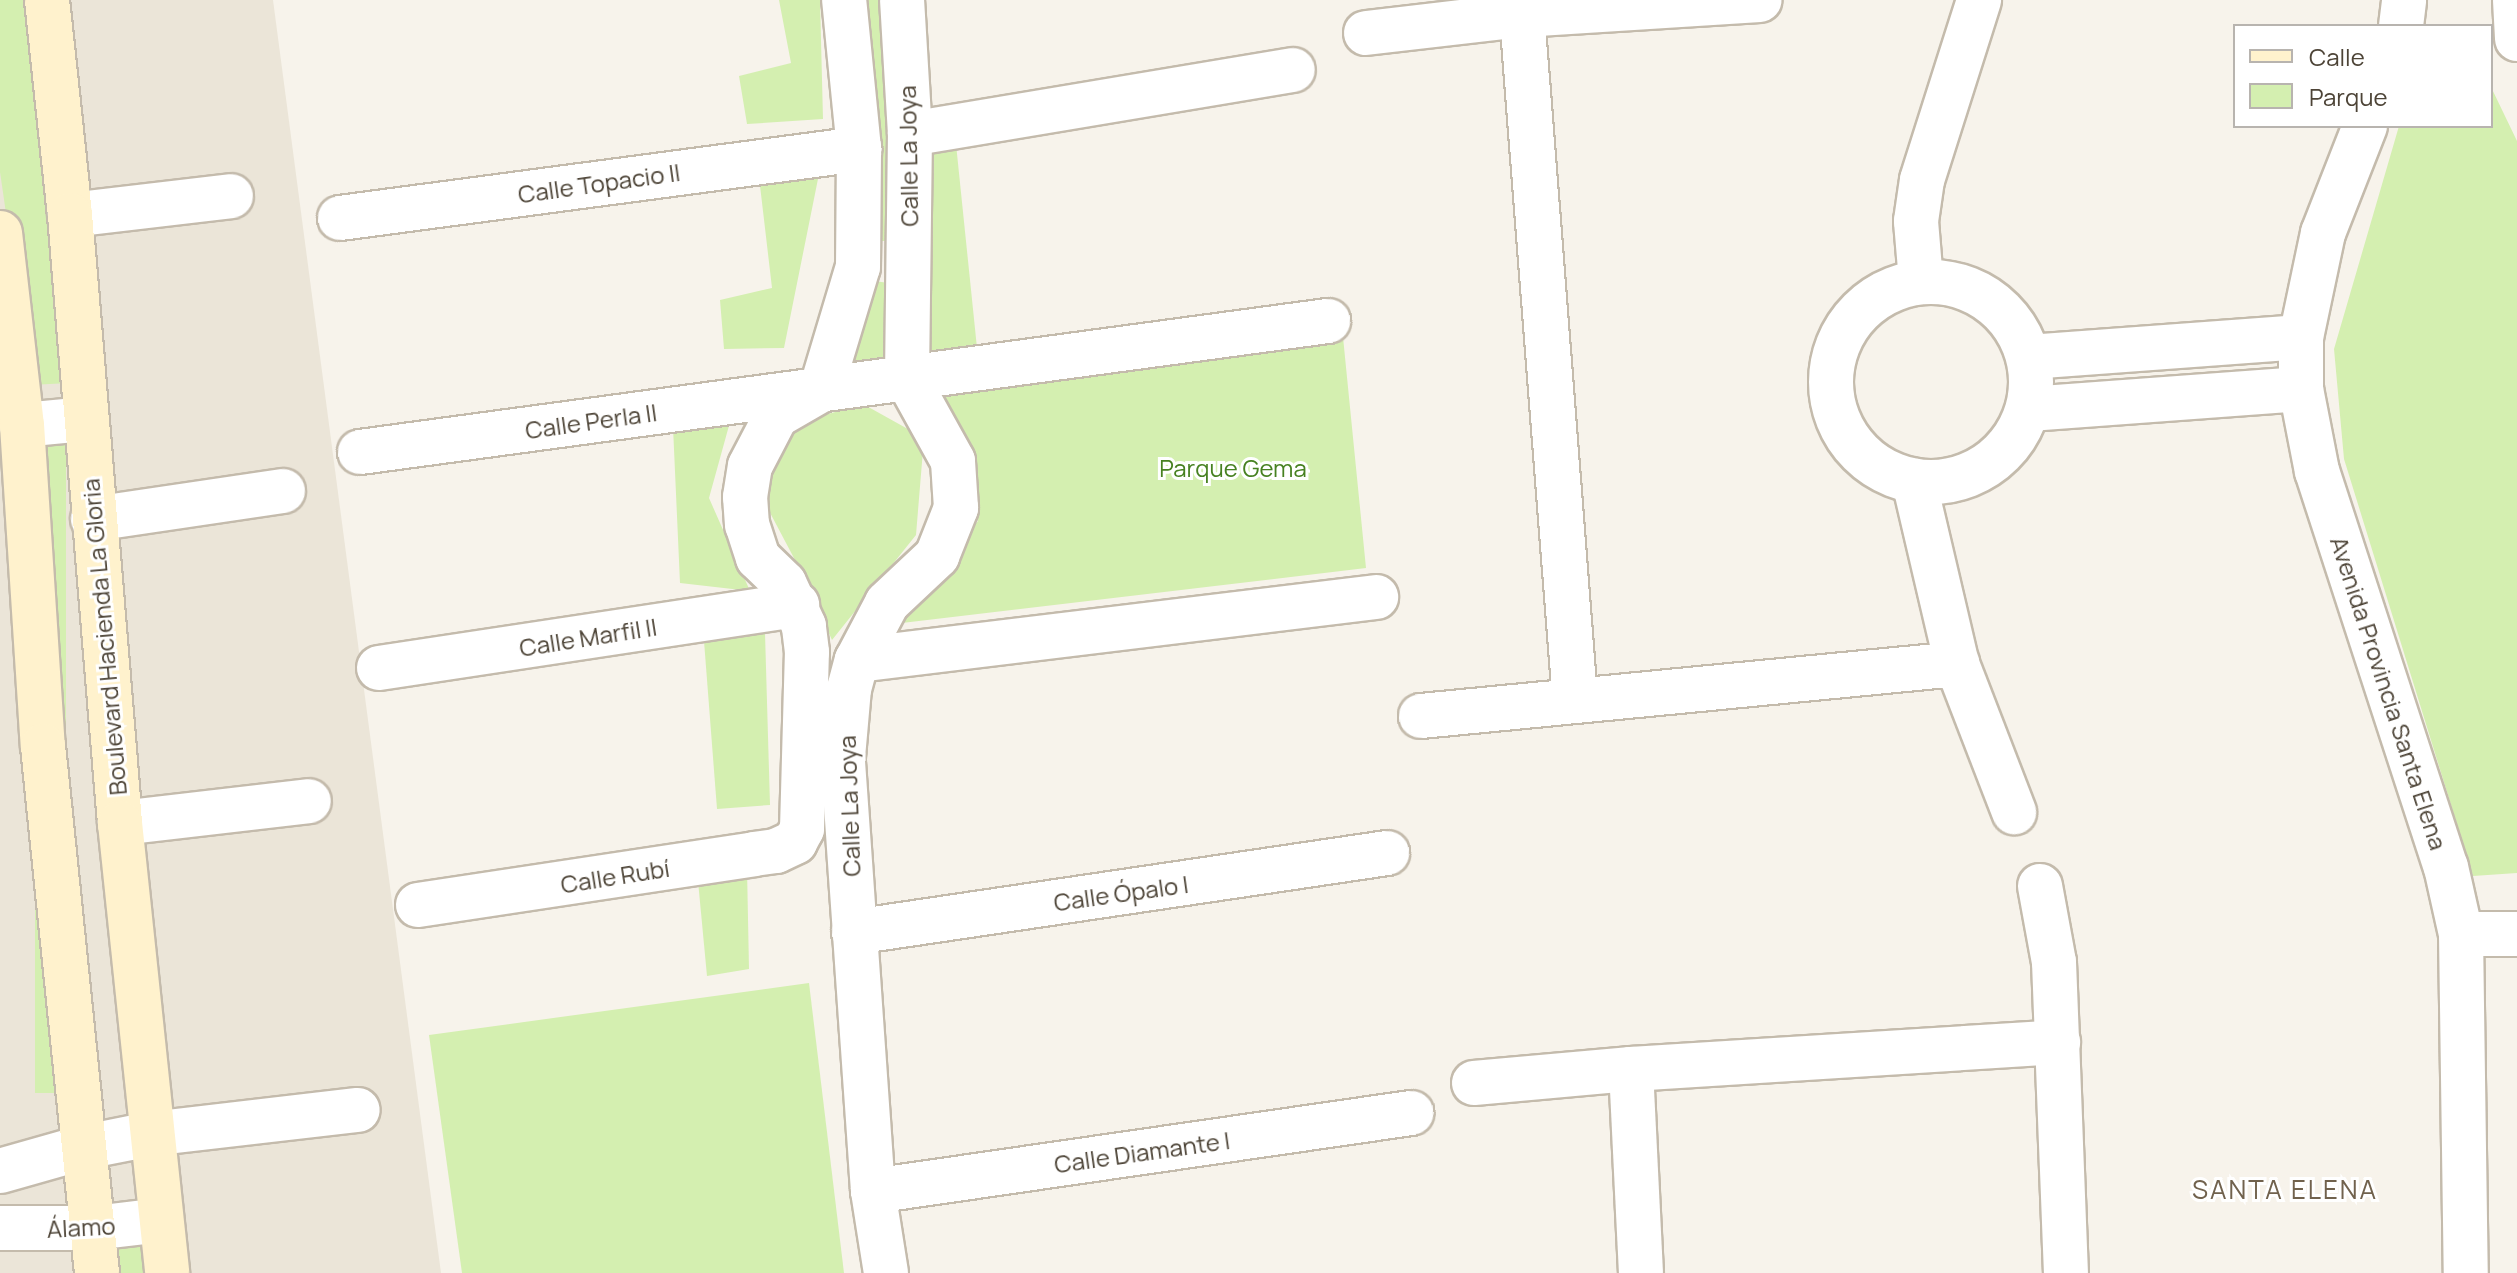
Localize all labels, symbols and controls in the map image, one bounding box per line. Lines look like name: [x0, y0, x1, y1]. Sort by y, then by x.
legend: [2233, 24, 2493, 128]
text: Calle: [2309, 40, 2365, 73]
text: Parque: [2309, 80, 2387, 113]
street label: Calle La Joya: [892, 85, 924, 227]
street label: Calle Topacio II: [516, 157, 682, 209]
street label: Calle Perla II: [523, 398, 659, 444]
park label: Parque Gema: [1159, 454, 1307, 482]
street label: Boulevard Hacienda La Gloria: [76, 477, 132, 797]
street label: Avenida Provincia Santa Elena: [2325, 533, 2453, 853]
street label: Calle Marfil II: [517, 612, 659, 662]
street label: Calle La Joya: [832, 735, 866, 877]
street label: Calle Rubí: [559, 853, 671, 899]
street label: Calle Ópalo I: [1052, 869, 1190, 917]
street label: Calle Diamante I: [1052, 1125, 1232, 1179]
district label: SANTA ELENA: [2192, 1174, 2378, 1206]
street label: Álamo: [46, 1211, 116, 1243]

